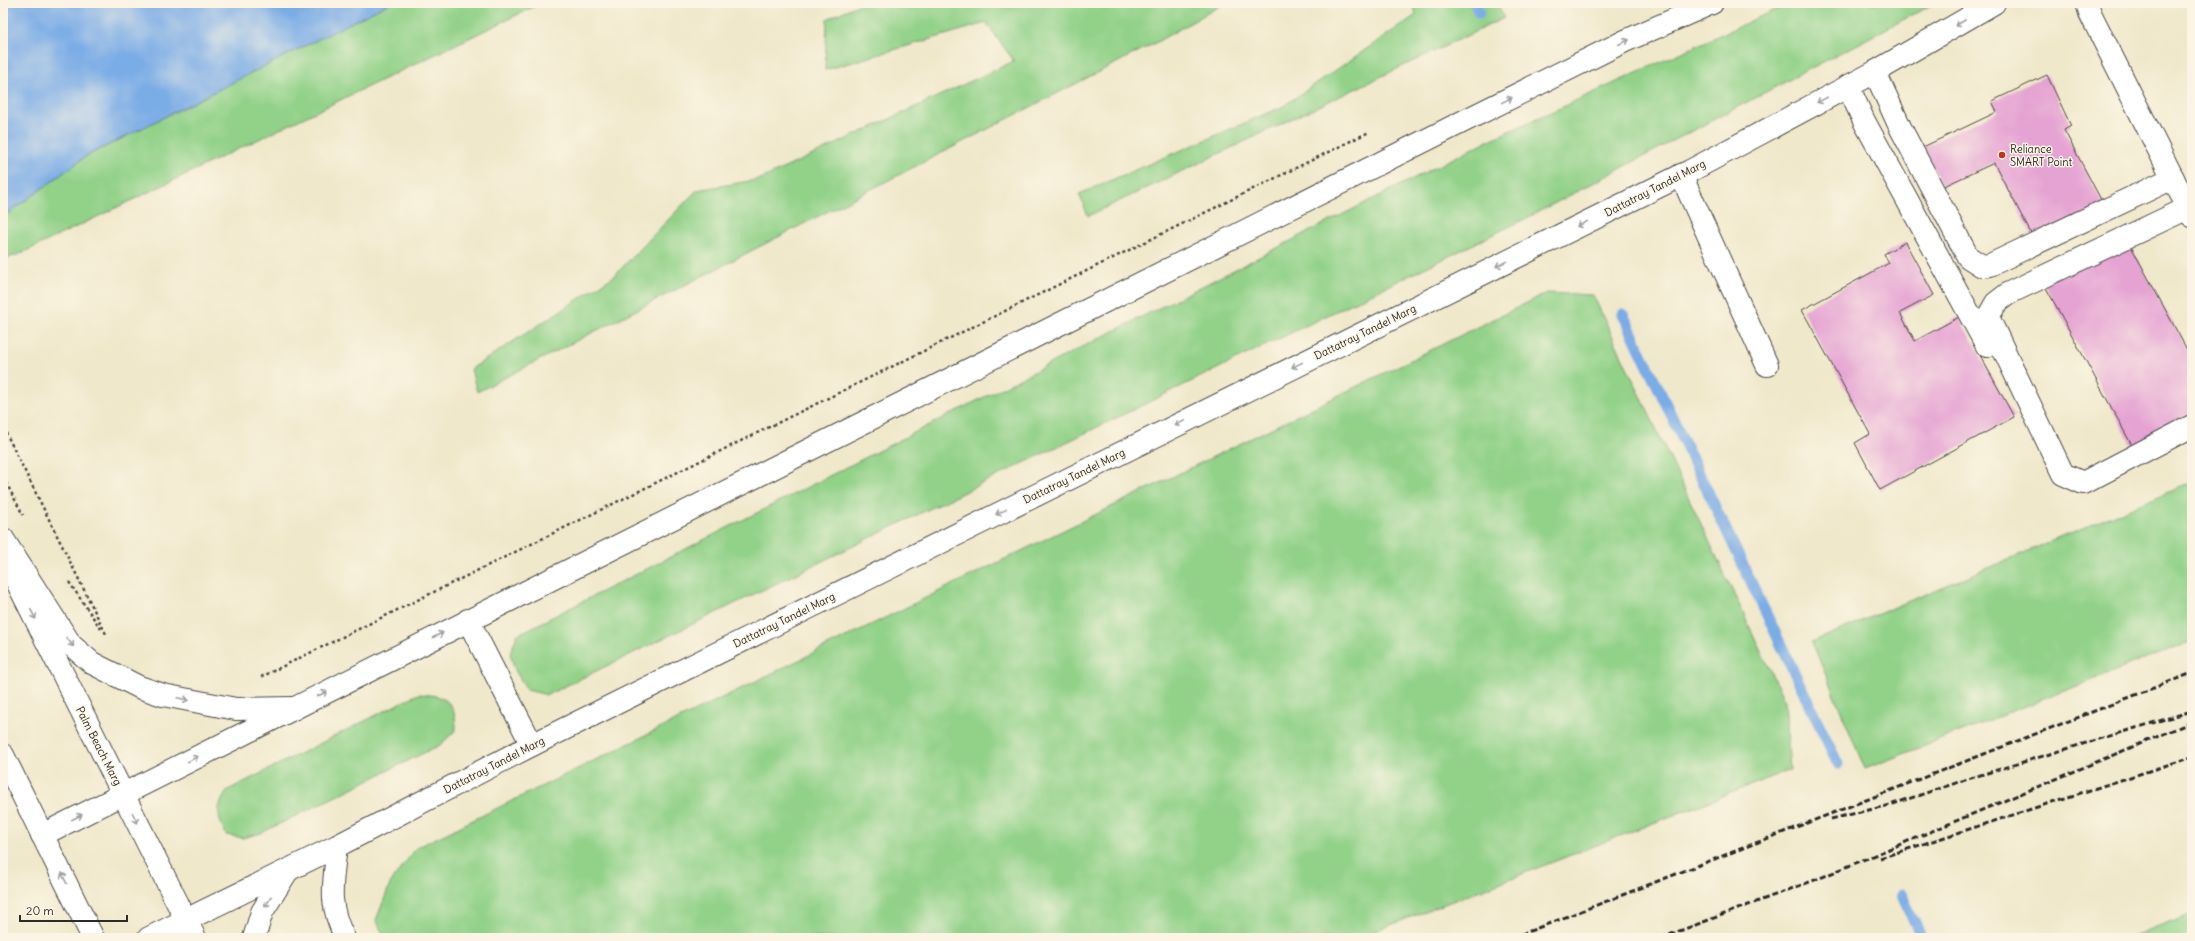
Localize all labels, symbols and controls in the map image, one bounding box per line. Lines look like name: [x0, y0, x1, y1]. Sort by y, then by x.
one-way arrow: [1954, 19, 1966, 27]
one-way arrow: [1617, 38, 1629, 45]
one-way arrow: [1501, 96, 1513, 103]
one-way arrow: [1817, 97, 1829, 104]
place label: Reliance SMART Point: [2010, 142, 2073, 169]
marker: Reliance SMART Point: [1997, 150, 2007, 160]
street label: Dattatray Tandel Marg: [1602, 156, 1708, 220]
one-way arrow: [1577, 221, 1589, 228]
one-way arrow: [1495, 261, 1507, 268]
street label: Dattatray Tandel Marg: [1312, 301, 1418, 363]
one-way arrow: [1291, 362, 1303, 370]
one-way arrow: [1174, 420, 1186, 427]
street label: Dattatray Tandel Marg: [1021, 445, 1127, 507]
one-way arrow: [995, 509, 1007, 516]
street label: Dattatray Tandel Marg: [731, 589, 837, 651]
one-way arrow: [30, 608, 37, 620]
one-way arrow: [432, 631, 444, 638]
one-way arrow: [65, 636, 74, 647]
one-way arrow: [316, 690, 328, 697]
one-way arrow: [176, 696, 189, 704]
street label: Palm Beach Marg: [73, 704, 125, 788]
street label: Dattatray Tandel Marg: [441, 733, 547, 797]
one-way arrow: [187, 755, 199, 762]
one-way arrow: [132, 812, 139, 824]
one-way arrow: [71, 813, 83, 820]
one-way arrow: [59, 872, 67, 884]
scale bar: [20, 897, 127, 923]
one-way arrow: [263, 897, 272, 908]
text: 20 m: [26, 903, 54, 918]

